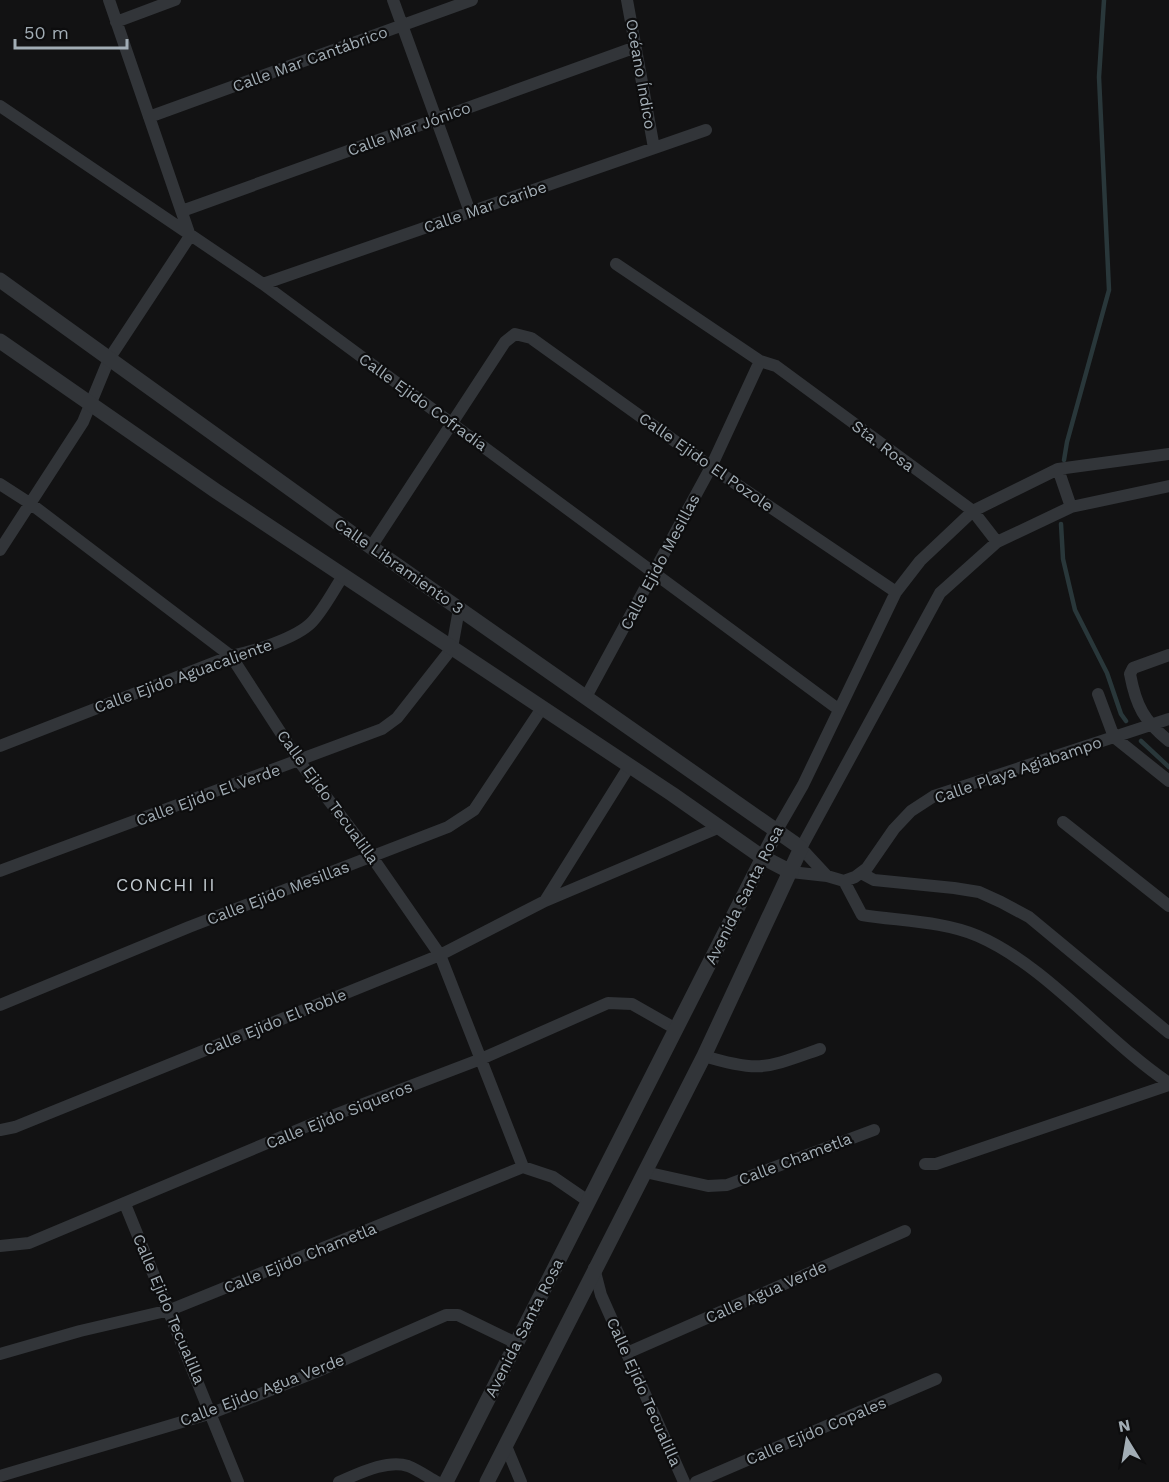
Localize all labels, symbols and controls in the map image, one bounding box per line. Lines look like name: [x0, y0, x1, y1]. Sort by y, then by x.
scale bar: [15, 12, 128, 50]
street label: Océano Índico: [622, 17, 660, 131]
text: 50 m: [24, 22, 69, 43]
street label: Calle Mar Cantábrico: [230, 22, 390, 96]
street label: Calle Mar Jónico: [345, 98, 473, 160]
street label: Calle Mar Caribe: [421, 177, 549, 237]
street label: Calle Ejido Cofradía: [355, 349, 491, 455]
street label: Calle Ejido El Pozole: [635, 408, 777, 516]
street label: Sta. Rosa: [848, 416, 918, 476]
street label: Calle Ejido Mesillas: [616, 491, 704, 633]
street label: Calle Libramiento 3: [331, 514, 467, 618]
street label: Calle Ejido Aguacaliente: [92, 635, 274, 717]
street label: Calle Ejido Tecualilla: [273, 726, 383, 868]
street label: Calle Playa Agiabampo: [932, 732, 1104, 808]
street label: Calle Ejido El Verde: [133, 760, 283, 830]
street label: Avenida Santa Rosa: [701, 822, 787, 968]
street label: Calle Ejido Mesillas: [204, 857, 352, 929]
district label: CONCHI II: [116, 874, 216, 895]
street label: Calle Ejido El Roble: [201, 985, 349, 1059]
street label: Calle Ejido Siqueros: [263, 1077, 415, 1153]
street label: Calle Chametla: [736, 1129, 854, 1189]
street label: Calle Ejido Chametla: [221, 1219, 379, 1297]
street label: Calle Ejido Tecualilla: [129, 1231, 209, 1387]
street label: Avenida Santa Rosa: [481, 1255, 567, 1401]
street label: Calle Agua Verde: [702, 1257, 830, 1327]
street label: Calle Ejido Tecualilla: [603, 1315, 685, 1469]
street label: Calle Ejido Agua Verde: [177, 1350, 347, 1430]
street label: Calle Ejido Copales: [743, 1393, 889, 1469]
north arrow: [1097, 1410, 1157, 1470]
text: N: [1117, 1415, 1132, 1436]

